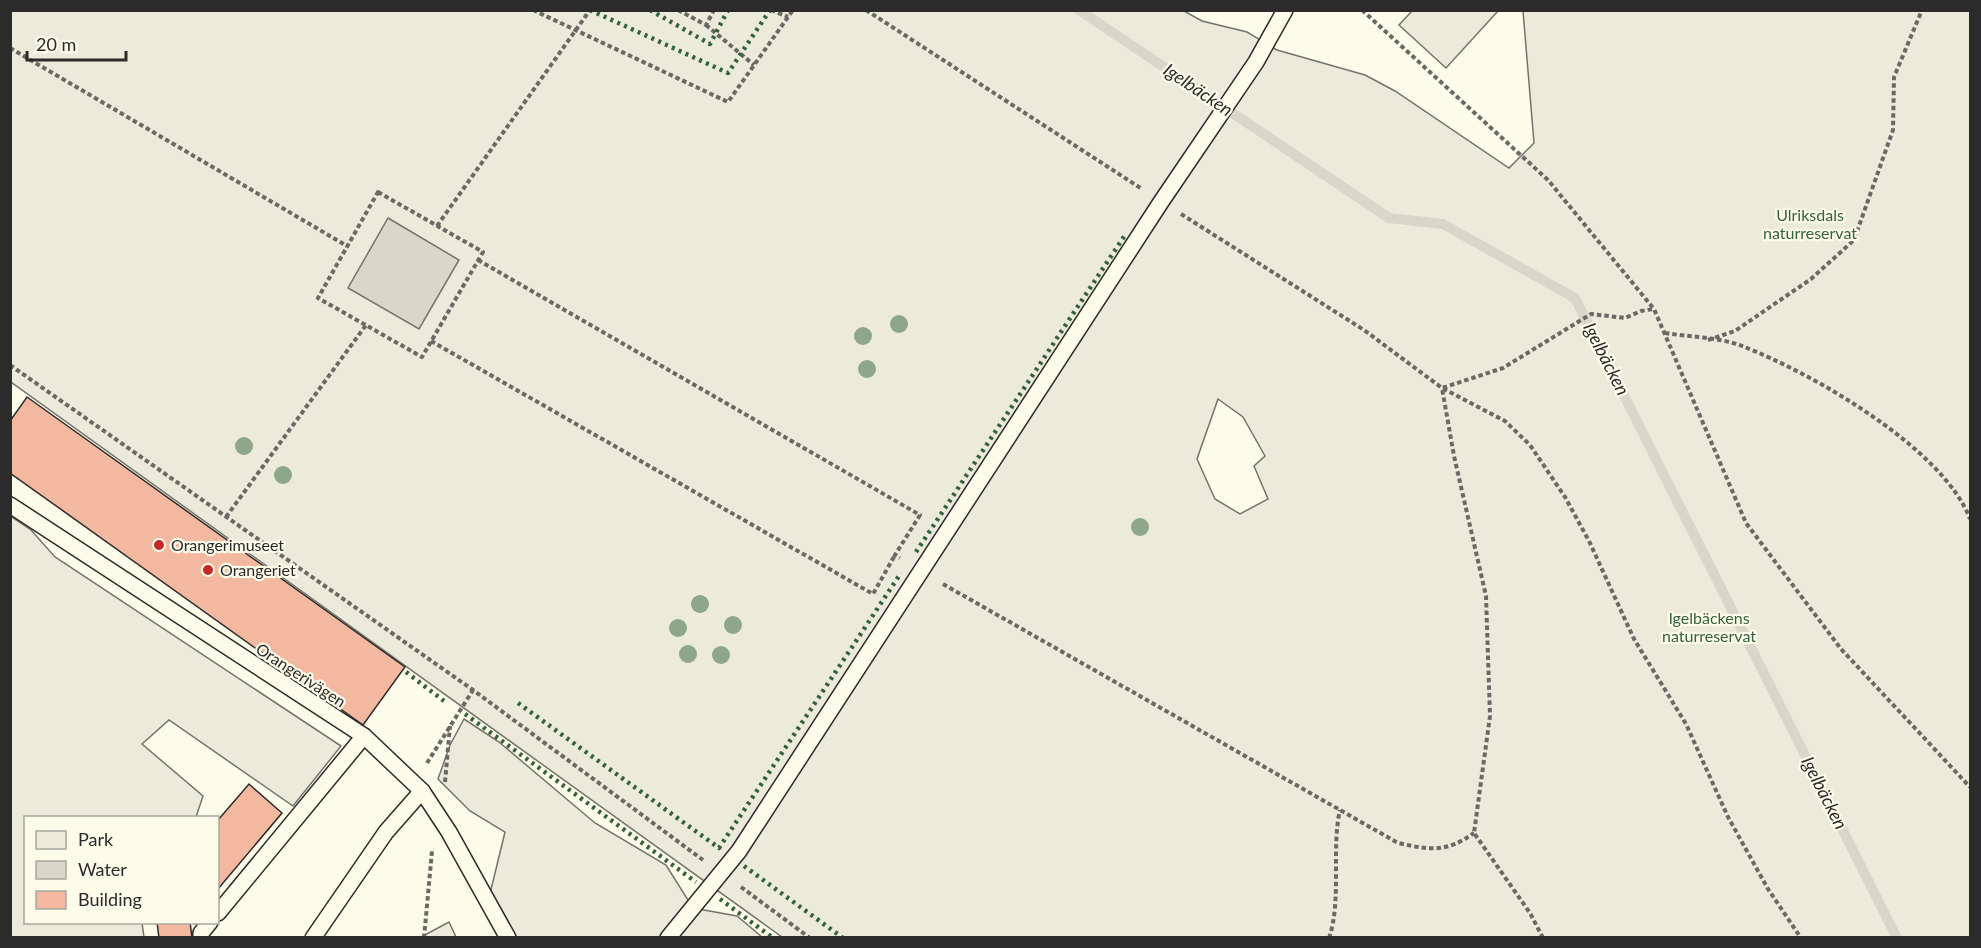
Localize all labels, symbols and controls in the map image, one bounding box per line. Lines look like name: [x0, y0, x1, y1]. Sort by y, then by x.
scale bar: [27, 24, 126, 62]
text: 20 m: [36, 33, 76, 55]
water label: Igelbäcken: [1160, 58, 1237, 120]
park label: Ulriksdals naturreservat: [1763, 205, 1857, 242]
water label: Igelbäcken: [1579, 318, 1635, 399]
place label: Orangerimuseet: [171, 535, 284, 554]
marker: Orangerimuseet: [152, 538, 166, 552]
place label: Orangeriet: [220, 560, 296, 579]
marker: Orangeriet: [201, 563, 215, 577]
park label: Igelbäckens naturreservat: [1662, 608, 1756, 645]
street label: Orangerivägen: [253, 639, 350, 711]
water label: Igelbäcken: [1797, 752, 1853, 833]
legend: [24, 816, 219, 924]
text: Park: [78, 828, 114, 850]
text: Water: [78, 858, 127, 880]
text: Building: [78, 888, 142, 910]

